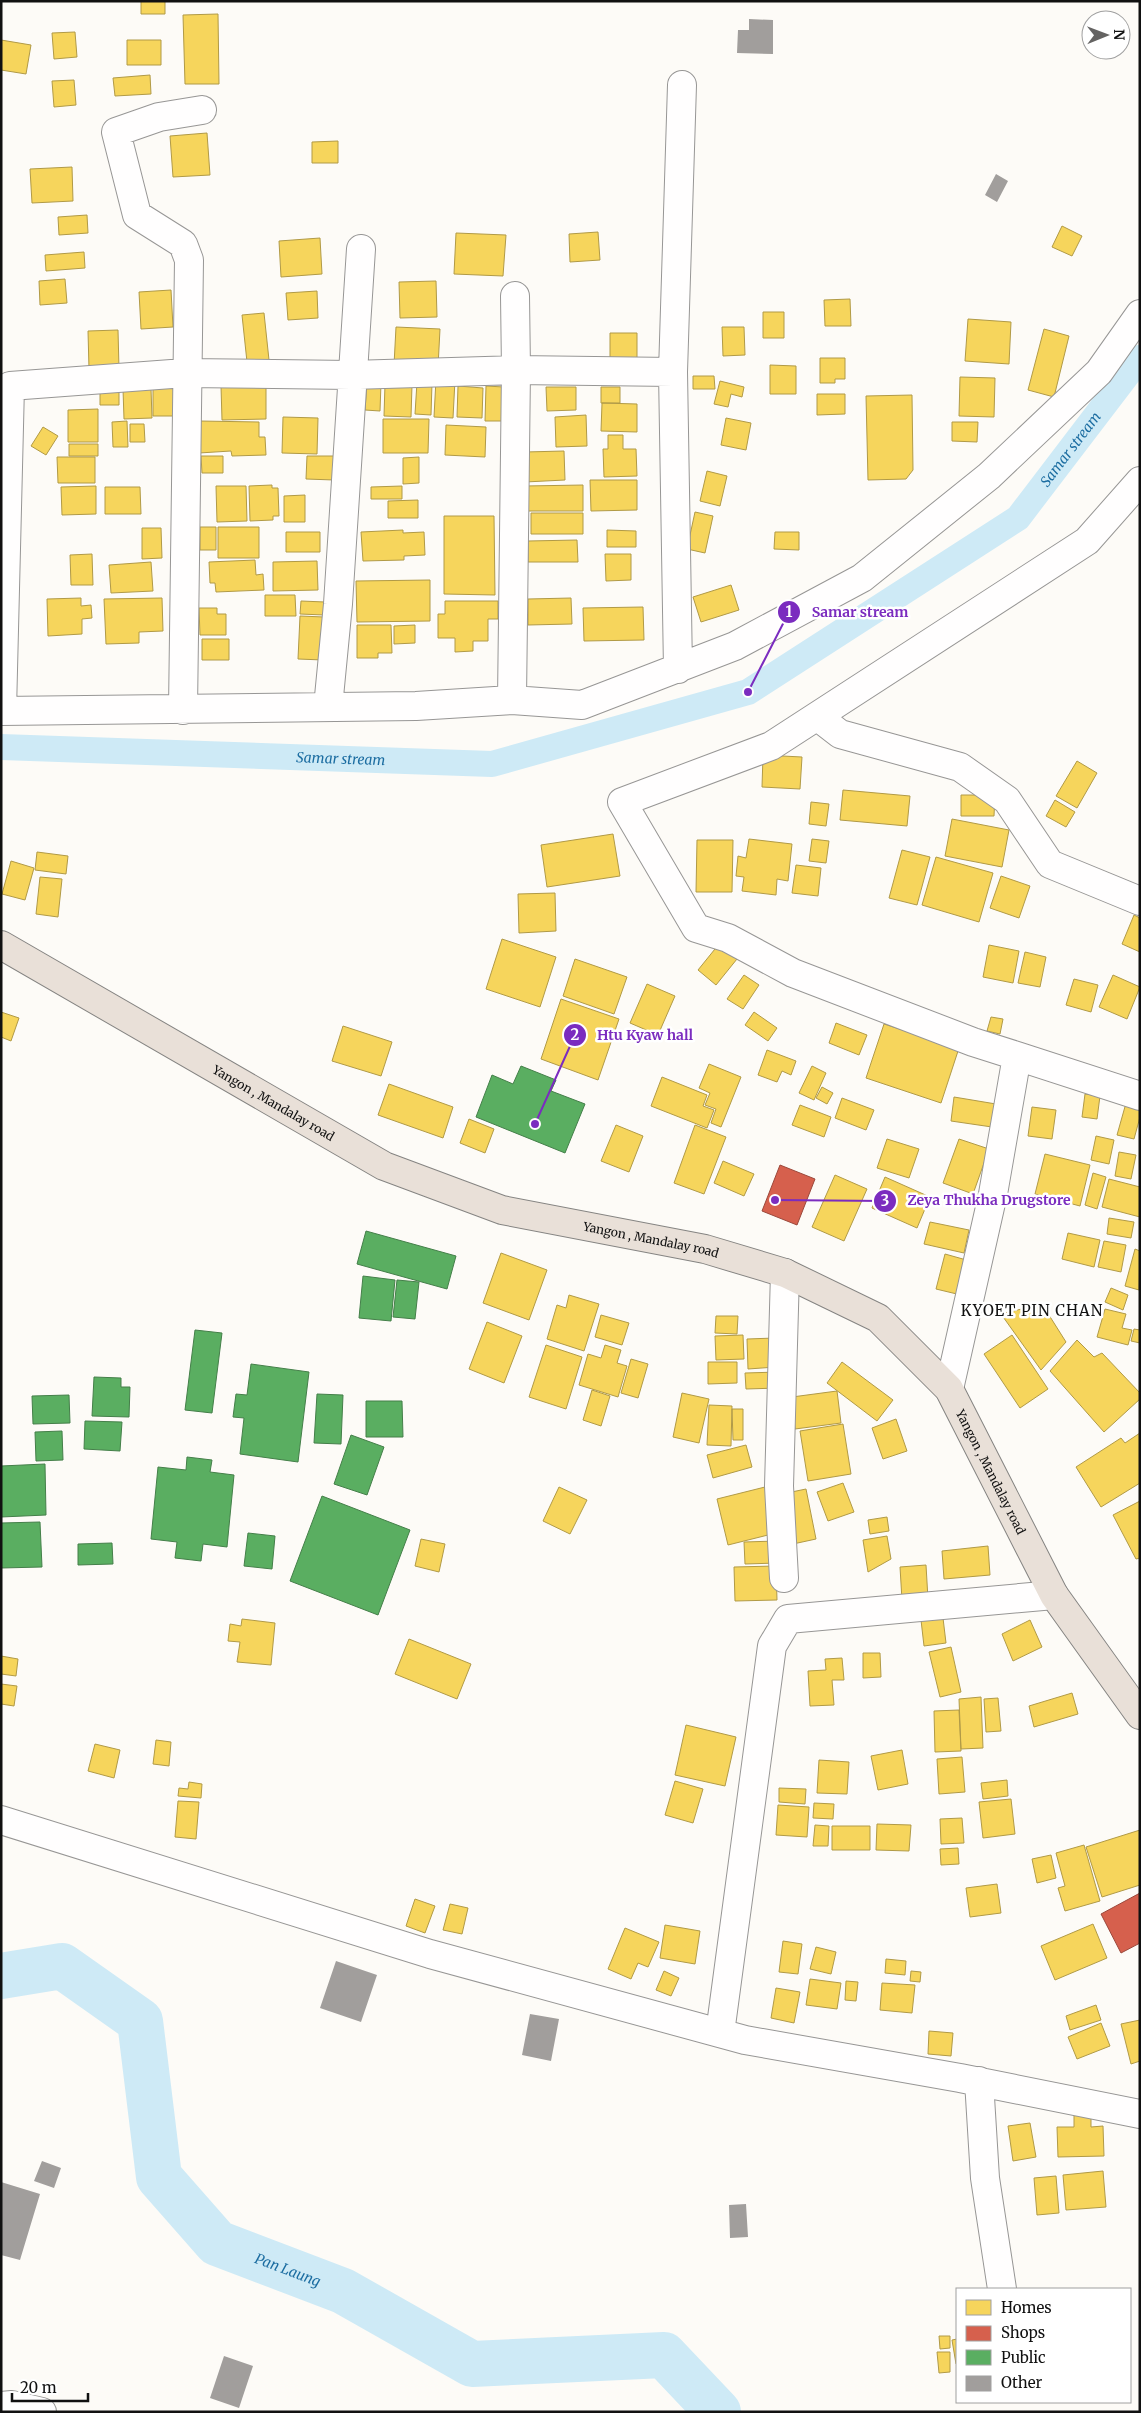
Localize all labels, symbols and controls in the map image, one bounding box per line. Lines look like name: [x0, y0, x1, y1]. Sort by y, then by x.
north arrow: [1081, 10, 1131, 60]
text: N: [1110, 29, 1128, 40]
water label: Samar stream: [1036, 408, 1105, 490]
callout: Samar stream: [777, 597, 918, 626]
text: 1: [786, 602, 793, 621]
text: Samar stream: [812, 603, 908, 621]
water label: Samar stream: [296, 748, 386, 769]
callout: Htu Kyaw hall: [562, 1021, 703, 1050]
text: 2: [571, 1025, 580, 1044]
text: Htu Kyaw hall: [597, 1026, 693, 1044]
street label: Yangon , Mandalay road: [209, 1061, 337, 1143]
callout: Zeya Thukha Drugstore: [873, 1186, 1081, 1215]
text: 3: [881, 1191, 889, 1210]
text: Zeya Thukha Drugstore: [907, 1191, 1071, 1209]
street label: Yangon , Mandalay road: [581, 1218, 721, 1260]
district label: KYOET PIN CHAN: [961, 1301, 1103, 1320]
street label: Yangon , Mandalay road: [953, 1406, 1029, 1537]
water label: Pan Laung: [252, 2249, 323, 2291]
legend: [956, 2288, 1131, 2403]
text: Homes: [1001, 2298, 1052, 2317]
text: Shops: [1001, 2323, 1045, 2342]
text: Public: [1001, 2348, 1046, 2367]
scale bar: [12, 2370, 89, 2402]
text: Other: [1001, 2373, 1043, 2392]
text: 20 m: [20, 2378, 57, 2397]

